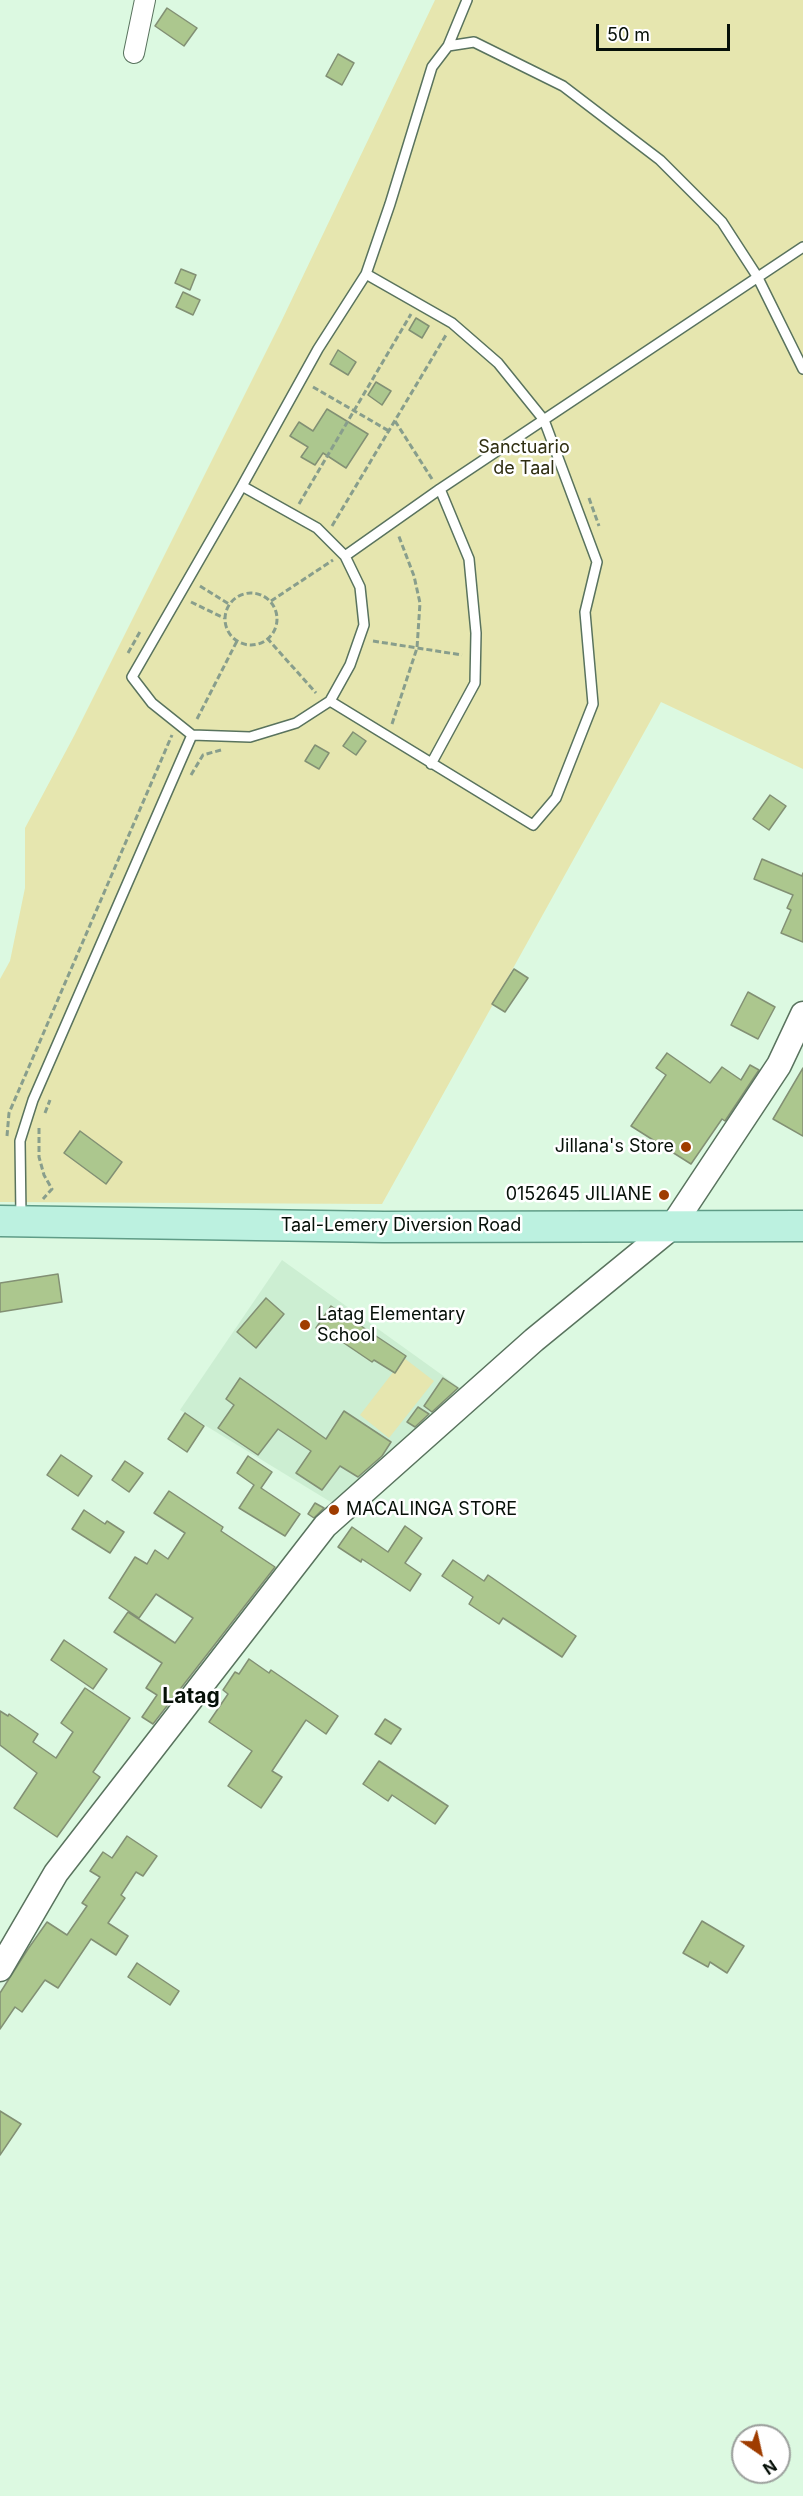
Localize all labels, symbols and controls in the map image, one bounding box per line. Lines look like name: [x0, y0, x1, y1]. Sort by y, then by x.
scale bar: [599, 12, 732, 50]
text: 50 m: [607, 24, 650, 45]
park label: Sanctuario de Taal: [478, 437, 570, 480]
place label: Jillana's Store: [555, 1136, 674, 1158]
marker: Jillana's Store: [679, 1140, 693, 1154]
place label: 0152645 JILIANE: [506, 1184, 652, 1206]
marker: 0152645 JILIANE: [657, 1188, 671, 1202]
street label: Taal-Lemery Diversion Road: [281, 1215, 521, 1237]
place label: Latag Elementary School: [317, 1304, 465, 1346]
marker: Latag Elementary School: [298, 1318, 312, 1332]
place label: MACALINGA STORE: [346, 1499, 517, 1521]
marker: MACALINGA STORE: [327, 1503, 341, 1517]
district label: Latag: [162, 1684, 220, 1710]
north arrow: [731, 2424, 791, 2484]
text: N: [759, 2456, 781, 2479]

